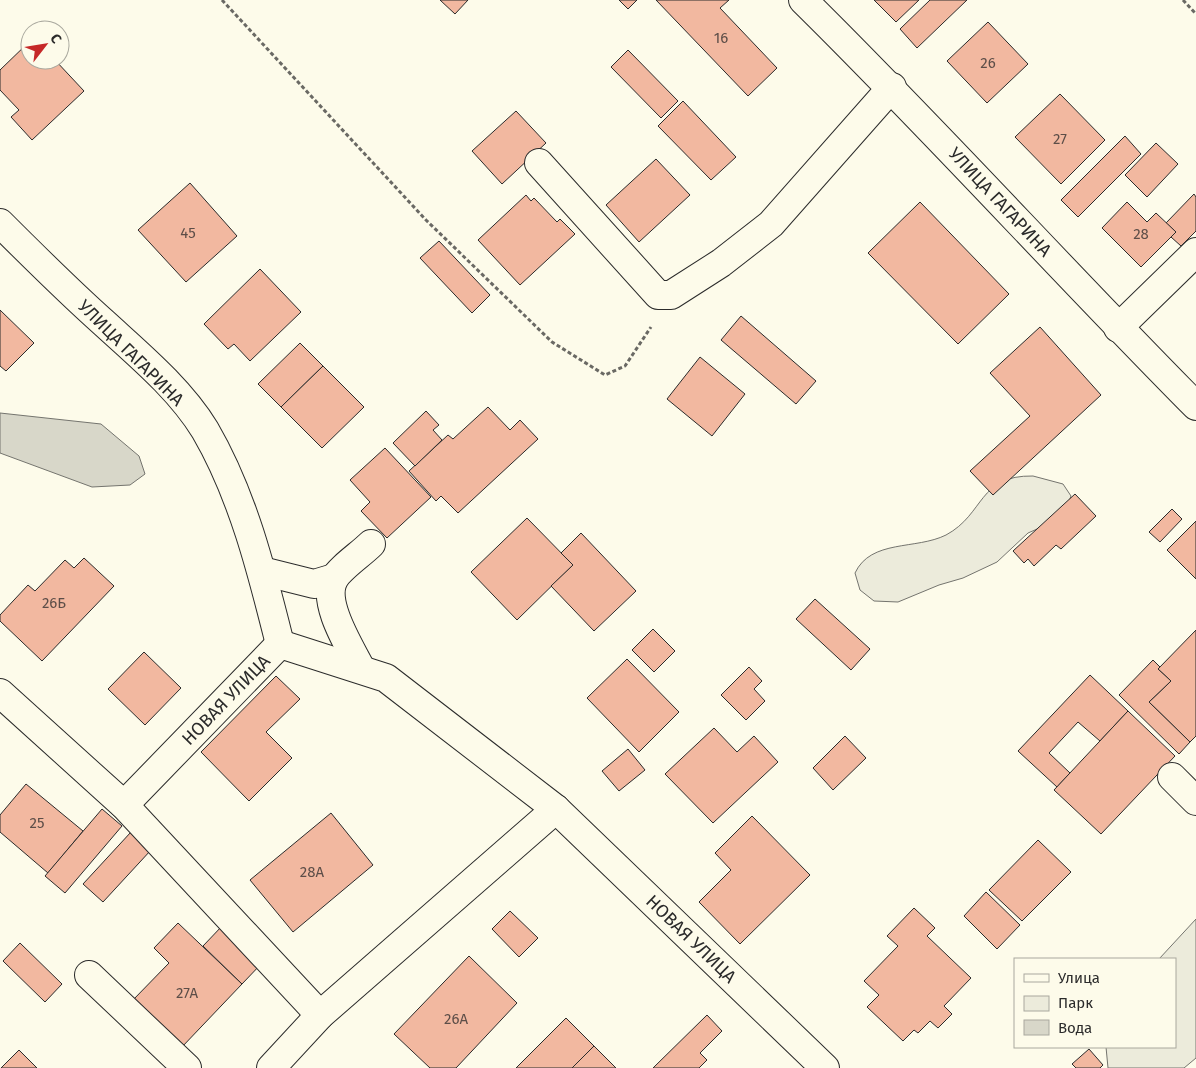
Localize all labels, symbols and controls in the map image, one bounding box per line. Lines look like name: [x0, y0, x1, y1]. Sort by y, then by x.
north arrow: [20, 20, 70, 70]
house number: 16: [714, 29, 728, 47]
text: С: [46, 31, 65, 46]
house number: 26: [980, 54, 996, 72]
house number: 27: [1053, 130, 1067, 148]
street label: УЛИЦА ГАГАРИНА: [944, 143, 1057, 262]
house number: 45: [180, 224, 196, 242]
house number: 28: [1133, 225, 1149, 243]
street label: УЛИЦА ГАГАРИНА: [73, 295, 189, 411]
house number: 26Б: [42, 594, 66, 612]
street label: НОВАЯ УЛИЦА: [177, 650, 275, 750]
house number: 25: [30, 814, 44, 832]
house number: 28А: [300, 863, 325, 881]
street label: НОВАЯ УЛИЦА: [641, 890, 741, 988]
legend: [1014, 958, 1176, 1048]
text: Улица: [1058, 969, 1100, 987]
house number: 27А: [176, 984, 198, 1002]
text: Парк: [1058, 994, 1093, 1012]
house number: 26А: [444, 1010, 468, 1028]
text: Вода: [1058, 1019, 1092, 1037]

